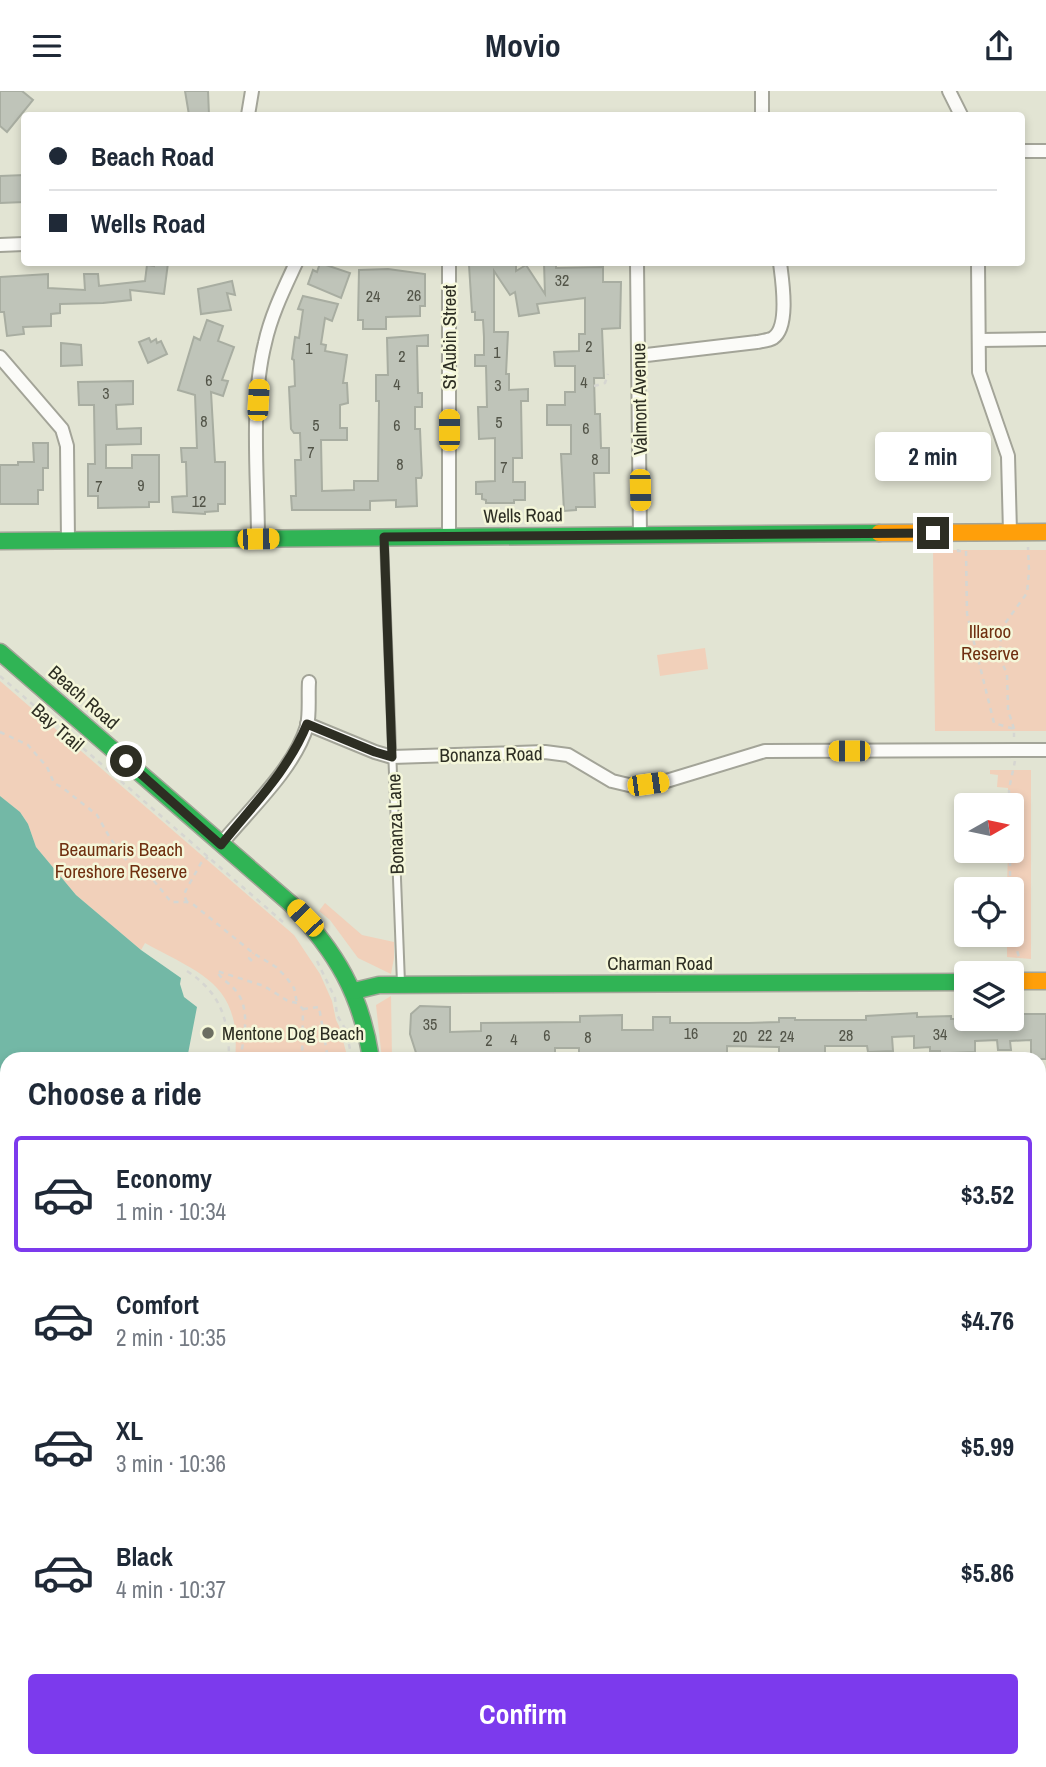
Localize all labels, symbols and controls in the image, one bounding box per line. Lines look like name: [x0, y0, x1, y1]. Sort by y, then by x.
text: Movio: [485, 24, 561, 67]
icon: menu: [28, 27, 66, 65]
icon: share: [980, 27, 1018, 65]
text: Beach Road: [91, 139, 214, 174]
text: Wells Road: [91, 206, 206, 241]
house number: 32: [555, 269, 569, 291]
house number: 26: [407, 284, 421, 306]
street label: St Aubin Street: [436, 284, 462, 389]
house number: 24: [366, 285, 380, 307]
house number: 2: [585, 335, 593, 357]
house number: 1: [305, 337, 313, 359]
house number: 1: [493, 341, 501, 363]
street label: Valmont Avenue: [625, 343, 653, 455]
house number: 2: [398, 345, 406, 367]
house number: 6: [205, 369, 213, 391]
house number: 4: [580, 371, 588, 393]
house number: 4: [393, 373, 401, 395]
house number: 3: [494, 374, 502, 396]
car: [247, 378, 270, 422]
house number: 3: [102, 382, 110, 404]
car: [439, 409, 460, 451]
house number: 8: [200, 410, 208, 432]
house number: 5: [495, 411, 503, 433]
house number: 5: [312, 414, 320, 436]
house number: 6: [393, 414, 401, 436]
house number: 6: [582, 417, 590, 439]
callout: 2 min: [875, 431, 991, 481]
house number: 7: [307, 441, 315, 463]
text: 2 min: [908, 441, 958, 472]
house number: 8: [591, 448, 599, 470]
house number: 8: [396, 453, 404, 475]
house number: 7: [500, 456, 508, 478]
car: [630, 469, 651, 511]
house number: 9: [137, 474, 145, 496]
house number: 7: [95, 475, 103, 497]
house number: 12: [192, 490, 206, 512]
street label: Wells Road: [483, 501, 563, 529]
route end: [917, 517, 949, 549]
car: [237, 528, 280, 550]
park label: Illaroo Reserve: [961, 618, 1019, 666]
street label: Beach Road: [43, 659, 125, 735]
street label: Bay Trail: [26, 697, 90, 757]
street label: Bonanza Road: [439, 740, 543, 768]
car: [829, 741, 871, 762]
route start: [110, 745, 142, 777]
car: [626, 771, 671, 797]
street label: Bonanza Lane: [380, 773, 410, 875]
north arrow: [954, 793, 1024, 863]
map controls: [954, 793, 1024, 1031]
park label: Beaumaris Beach Foreshore Reserve: [55, 836, 187, 884]
button: locate: [954, 877, 1024, 947]
car: [283, 896, 328, 940]
street label: Charman Road: [607, 950, 713, 976]
button: layers: [954, 961, 1024, 1031]
house number: 35: [423, 1013, 437, 1035]
place label: Mentone Dog Beach: [222, 1020, 364, 1046]
house number: 16: [684, 1022, 698, 1044]
house number: 34: [933, 1023, 947, 1045]
house number: 6: [543, 1024, 551, 1046]
house number: 22: [758, 1024, 772, 1046]
house number: 28: [839, 1024, 853, 1046]
marker: Mentone Dog Beach: [200, 1025, 216, 1041]
house number: 20: [733, 1025, 747, 1047]
house number: 24: [780, 1025, 794, 1047]
house number: 8: [584, 1026, 592, 1048]
house number: 4: [510, 1028, 518, 1050]
house number: 2: [485, 1029, 493, 1051]
text: Choose a ride: [28, 1072, 202, 1115]
text: Economy: [116, 1161, 212, 1196]
icon: car: [32, 1163, 95, 1226]
text: $3.52: [961, 1177, 1014, 1212]
text: 1 min · 10:34: [116, 1196, 226, 1227]
text: Comfort: [116, 1287, 199, 1322]
icon: car: [32, 1289, 95, 1352]
text: $4.76: [961, 1303, 1014, 1338]
text: 2 min · 10:35: [116, 1322, 226, 1353]
text: XL: [116, 1413, 143, 1448]
icon: car: [32, 1415, 95, 1478]
text: $5.99: [961, 1429, 1014, 1464]
text: 3 min · 10:36: [116, 1448, 226, 1479]
text: Black: [116, 1539, 173, 1574]
icon: car: [32, 1541, 95, 1604]
text: $5.86: [961, 1555, 1014, 1590]
text: 4 min · 10:37: [116, 1574, 226, 1605]
button: Confirm: [28, 1674, 1018, 1754]

